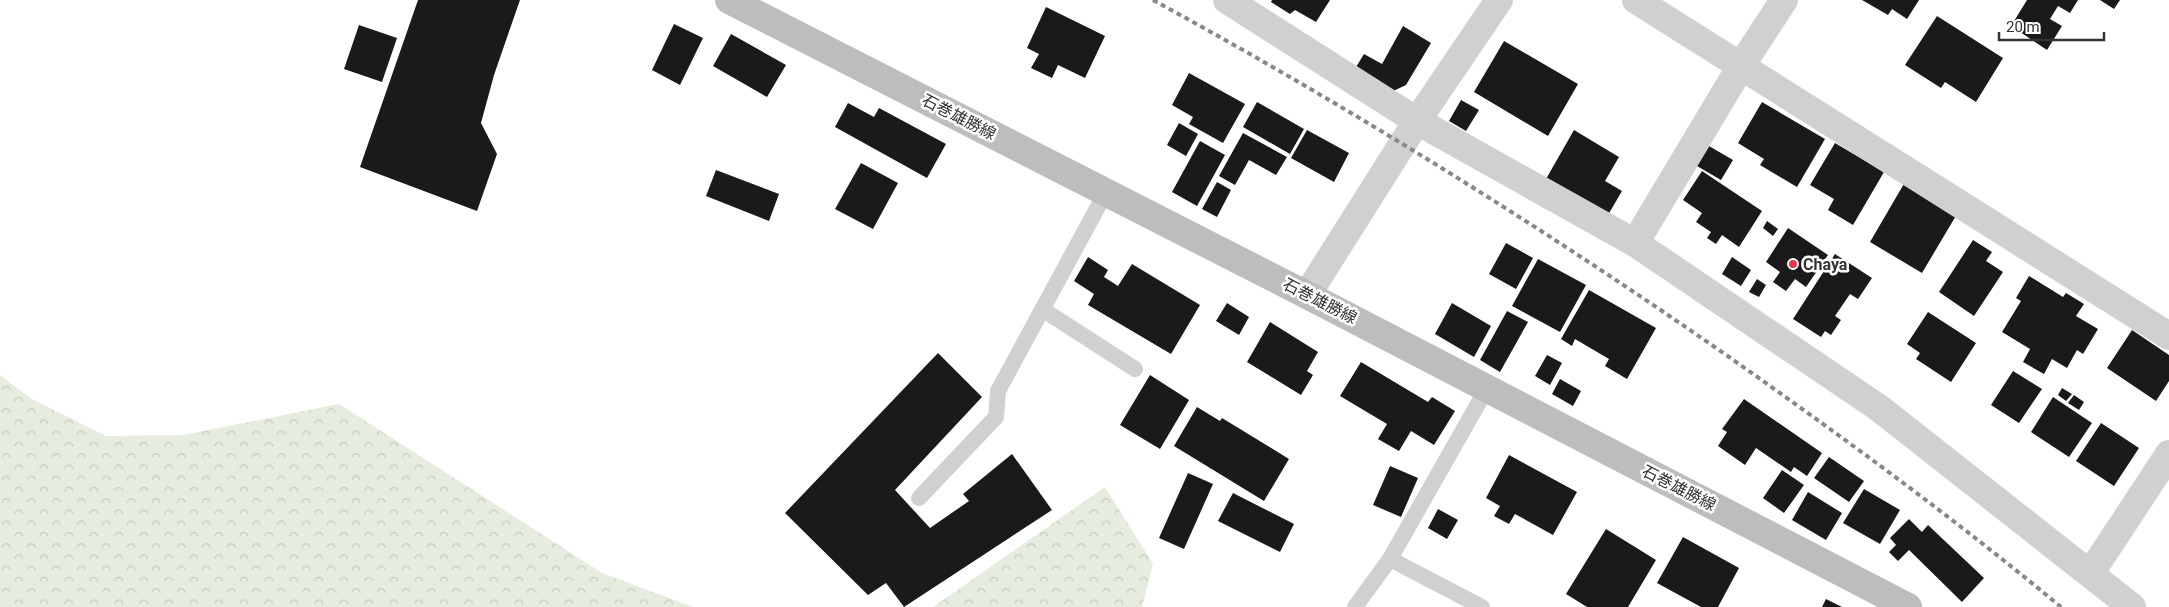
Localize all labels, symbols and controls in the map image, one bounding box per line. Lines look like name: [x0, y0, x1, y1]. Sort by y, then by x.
scale bar: [1999, 10, 2104, 42]
text: 20 m: [2006, 18, 2040, 36]
street label: 石巻雄勝線: [919, 90, 999, 144]
place label: Chaya: [1803, 255, 1848, 274]
marker: Chaya: [1787, 258, 1799, 270]
street label: 石巻雄勝線: [1280, 274, 1360, 328]
street label: 石巻雄勝線: [1639, 461, 1719, 515]

